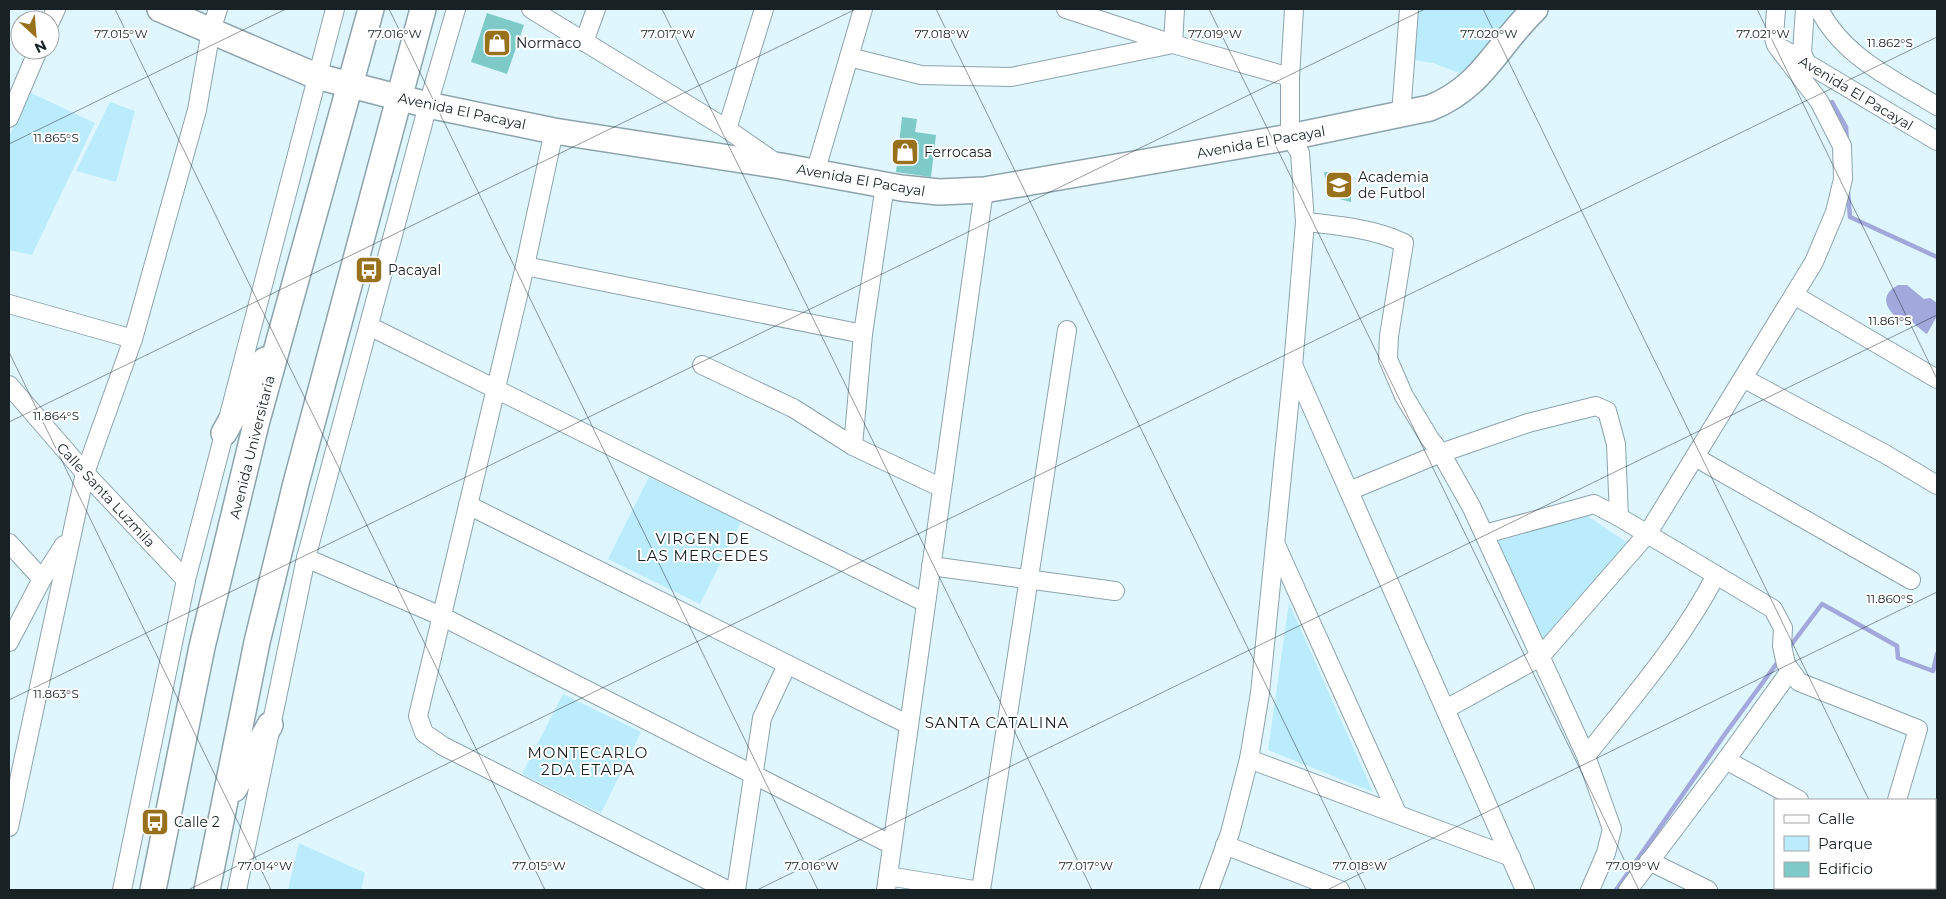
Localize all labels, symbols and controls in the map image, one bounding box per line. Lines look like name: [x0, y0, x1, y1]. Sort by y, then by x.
north arrow: [10, 10, 60, 60]
text: 77.015°W: [94, 26, 148, 41]
text: 77.016°W: [368, 26, 422, 41]
text: 77.017°W: [641, 26, 695, 41]
text: 77.018°W: [915, 26, 969, 41]
text: 77.019°W: [1188, 26, 1242, 41]
text: 77.020°W: [1460, 26, 1518, 41]
text: 77.021°W: [1736, 26, 1790, 41]
shop icon: Normaco: [482, 28, 512, 58]
place label: Normaco: [516, 34, 582, 52]
text: 11.862°S: [1867, 35, 1913, 50]
text: N: [32, 36, 50, 57]
street label: Avenida El Pacayal: [1796, 52, 1916, 134]
street label: Avenida El Pacayal: [396, 89, 528, 133]
street label: Avenida El Pacayal: [1195, 122, 1327, 162]
text: 11.865°S: [33, 130, 79, 145]
shop icon: Ferrocasa: [890, 137, 920, 167]
place label: Ferrocasa: [924, 143, 992, 161]
street label: Avenida El Pacayal: [795, 160, 927, 200]
place label: Academia de Futbol: [1358, 168, 1429, 202]
school or university icon: Academia de Futbol: [1324, 170, 1354, 200]
bus stop icon: Pacayal: [354, 255, 384, 285]
place label: Pacayal: [388, 261, 441, 279]
text: 11.861°S: [1868, 313, 1912, 328]
street label: Avenida Universitaria: [225, 373, 279, 521]
text: 11.864°S: [33, 408, 79, 423]
street label: Calle Santa Luzmila: [53, 439, 159, 551]
district label: VIRGEN DE LAS MERCEDES: [637, 529, 769, 565]
text: 11.860°S: [1867, 591, 1913, 606]
text: 11.863°S: [33, 686, 79, 701]
district label: SANTA CATALINA: [925, 713, 1069, 732]
district label: MONTECARLO 2DA ETAPA: [528, 743, 648, 779]
legend: [1774, 799, 1936, 889]
bus stop icon: Calle 2: [140, 807, 170, 837]
text: Calle: [1818, 809, 1855, 828]
place label: Calle 2: [174, 813, 220, 831]
text: Parque: [1818, 834, 1873, 853]
text: 77.014°W: [238, 858, 292, 873]
text: 77.015°W: [512, 858, 566, 873]
text: 77.016°W: [785, 858, 839, 873]
text: 77.017°W: [1059, 858, 1113, 873]
text: 77.018°W: [1333, 858, 1387, 873]
text: 77.019°W: [1606, 858, 1660, 873]
text: Edificio: [1818, 859, 1873, 878]

